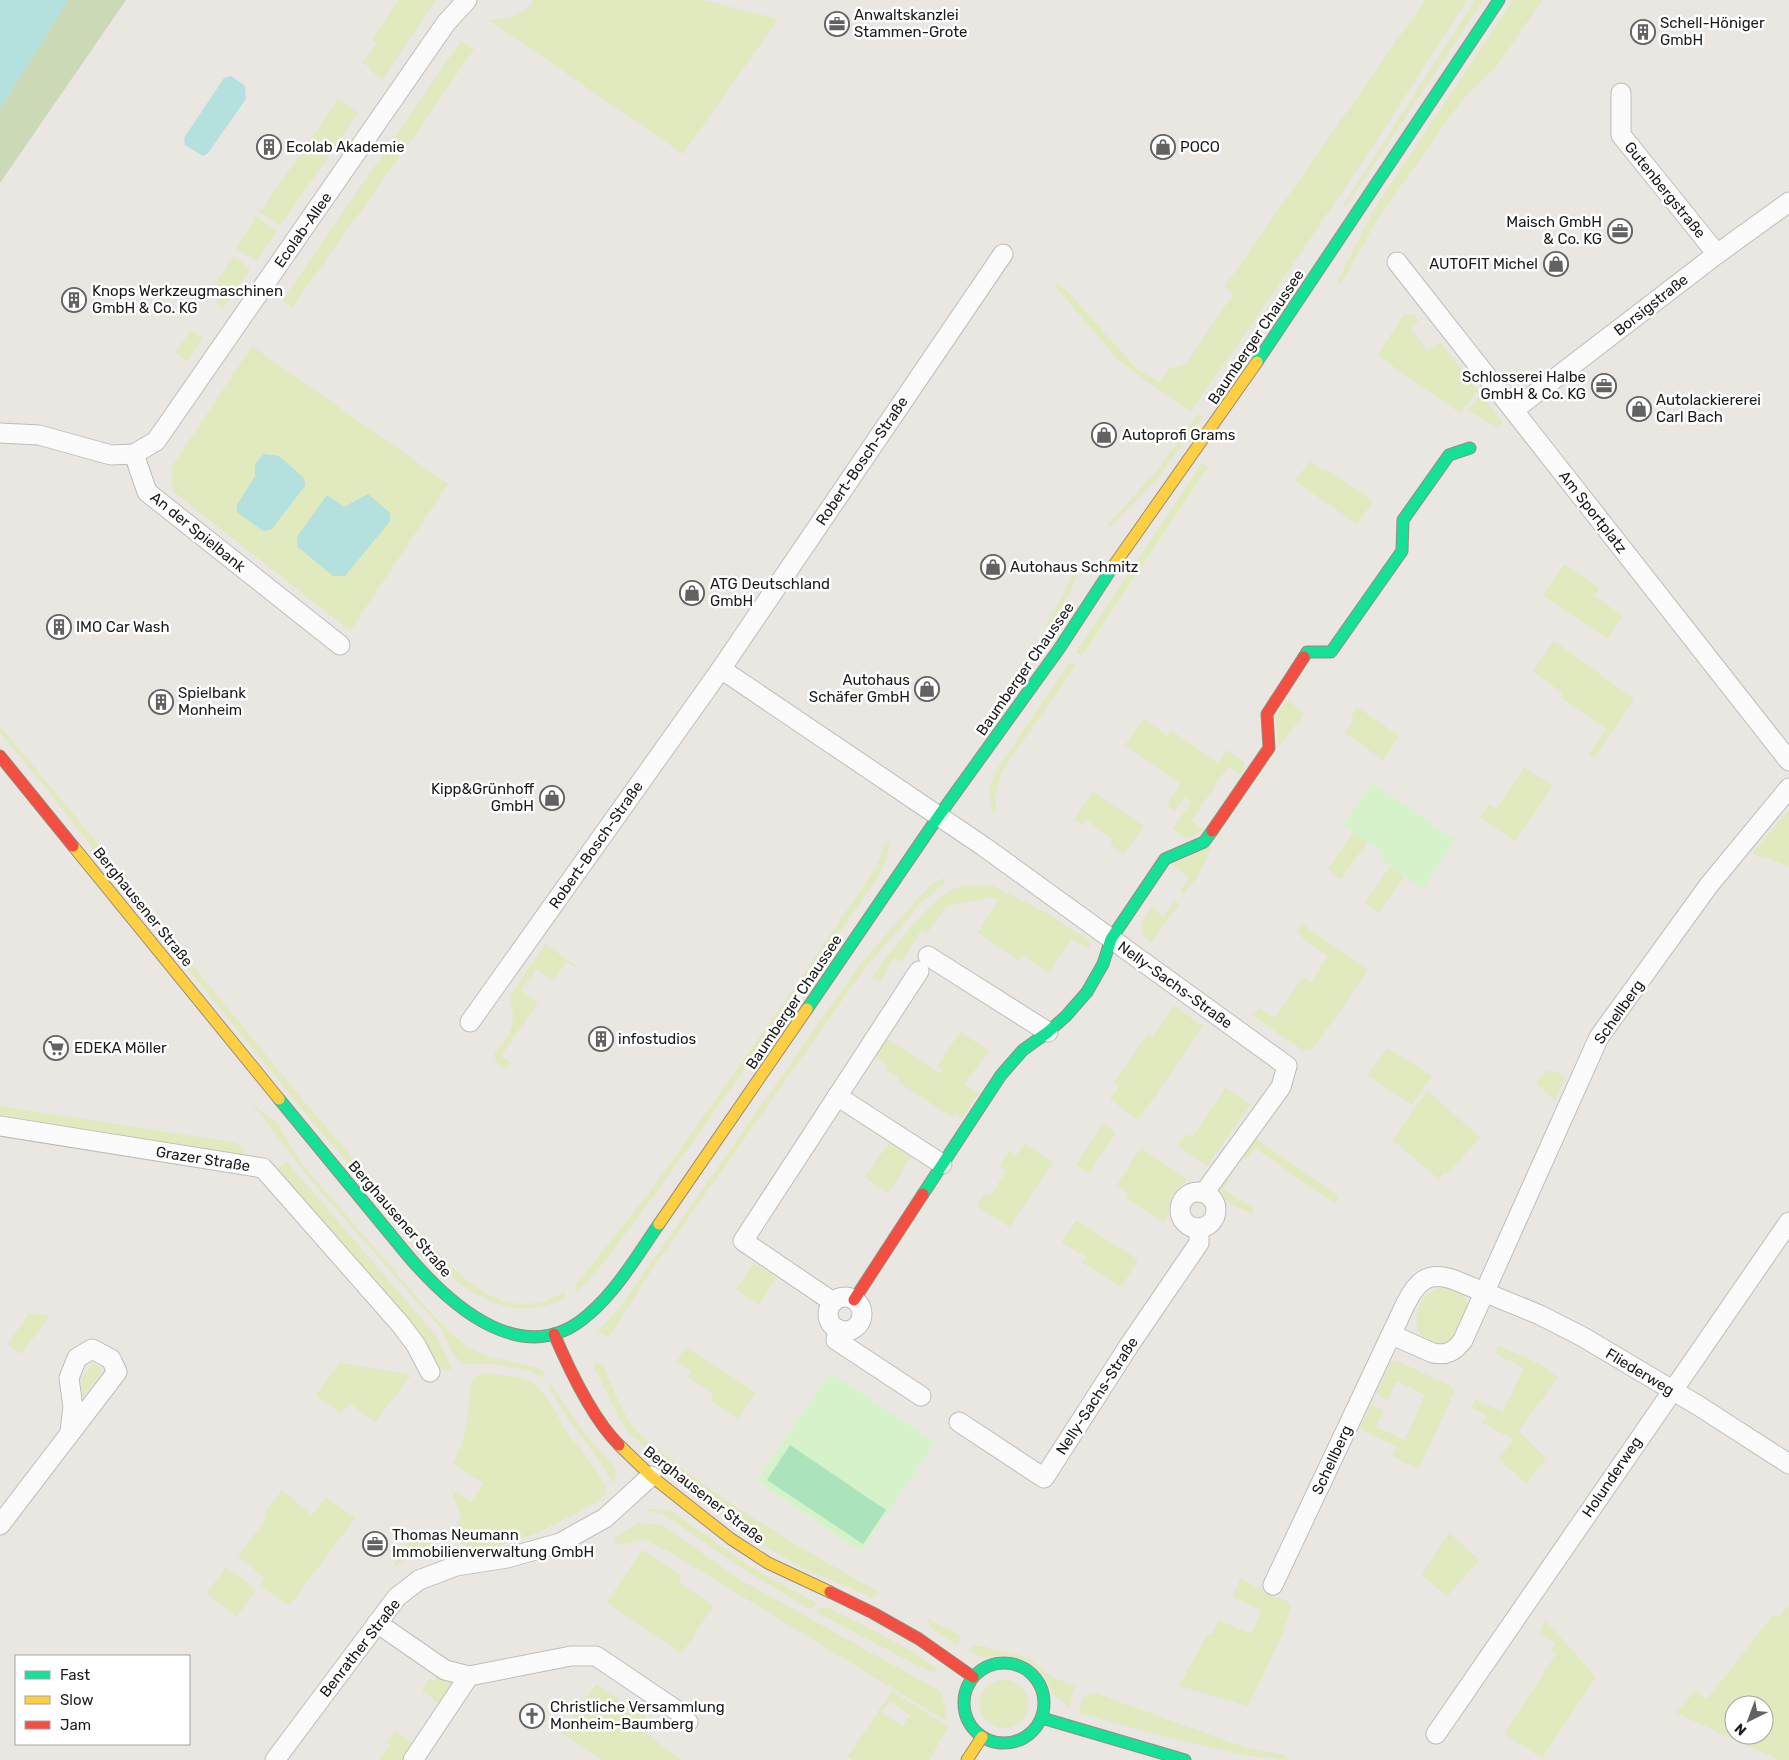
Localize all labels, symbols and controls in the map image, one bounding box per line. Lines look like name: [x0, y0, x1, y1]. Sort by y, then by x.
place label: Anwaltskanzlei Stammen-Grote: [854, 6, 967, 41]
office icon: Anwaltskanzlei Stammen-Grote: [824, 11, 850, 37]
place label: Schell-Höniger GmbH: [1660, 14, 1765, 49]
building icon: Schell-Höniger GmbH: [1630, 19, 1656, 45]
building icon: Ecolab Akademie: [256, 134, 282, 160]
shop icon: POCO: [1150, 134, 1176, 160]
place label: Ecolab Akademie: [286, 138, 405, 156]
place label: POCO: [1180, 138, 1220, 156]
street label: Gutenbergstraße: [1621, 138, 1709, 242]
street label: Ecolab-Allee: [270, 189, 336, 271]
place label: Maisch GmbH & Co. KG: [1506, 213, 1602, 248]
office icon: Maisch GmbH & Co. KG: [1607, 218, 1633, 244]
shop icon: AUTOFIT Michel: [1543, 251, 1569, 277]
place label: AUTOFIT Michel: [1429, 255, 1538, 273]
street label: Baumberger Chaussee: [1204, 266, 1308, 408]
street label: Borsigstraße: [1610, 270, 1692, 340]
place label: Knops Werkzeugmaschinen GmbH & Co. KG: [92, 282, 283, 317]
building icon: Knops Werkzeugmaschinen GmbH & Co. KG: [61, 287, 87, 313]
place label: Schlosserei Halbe GmbH & Co. KG: [1462, 368, 1586, 403]
office icon: Schlosserei Halbe GmbH & Co. KG: [1591, 373, 1617, 399]
place label: Autolackiererei Carl Bach: [1656, 391, 1761, 426]
street label: Robert-Bosch-Straße: [812, 393, 912, 529]
shop icon: Autolackiererei Carl Bach: [1626, 396, 1652, 422]
shop icon: Autoprofi Grams: [1091, 422, 1117, 448]
place label: Autoprofi Grams: [1122, 426, 1236, 444]
street label: Am Sportplatz: [1555, 467, 1631, 557]
street label: An der Spielbank: [147, 488, 249, 576]
shop icon: Autohaus Schmitz: [980, 554, 1006, 580]
place label: Autohaus Schmitz: [1010, 558, 1139, 576]
place label: ATG Deutschland GmbH: [710, 575, 830, 610]
shop icon: ATG Deutschland GmbH: [679, 580, 705, 606]
street label: Baumberger Chaussee: [972, 599, 1078, 739]
building icon: IMO Car Wash: [46, 614, 72, 640]
place label: IMO Car Wash: [76, 618, 170, 636]
place label: Autohaus Schäfer GmbH: [809, 671, 910, 706]
shop icon: Autohaus Schäfer GmbH: [914, 676, 940, 702]
place label: Spielbank Monheim: [178, 684, 246, 719]
building icon: Spielbank Monheim: [148, 689, 174, 715]
street label: Robert-Bosch-Straße: [545, 778, 647, 912]
place label: Kipp&Grünhoff GmbH: [431, 780, 535, 815]
shop icon: Kipp&Grünhoff GmbH: [539, 785, 565, 811]
street label: Berghausener Straße: [89, 844, 197, 970]
street label: Baumberger Chaussee: [742, 931, 846, 1073]
street label: Nelly-Sachs-Straße: [1114, 937, 1236, 1033]
street label: Schellberg: [1590, 976, 1648, 1048]
building icon: infostudios: [588, 1026, 614, 1052]
place label: infostudios: [618, 1030, 697, 1048]
supermarket icon: EDEKA Möller: [43, 1035, 69, 1061]
place label: EDEKA Möller: [74, 1039, 167, 1057]
street label: Grazer Straße: [155, 1143, 251, 1175]
street label: Berghausener Straße: [345, 1157, 455, 1281]
street label: Nelly-Sachs-Straße: [1052, 1334, 1142, 1458]
street label: Fliederweg: [1603, 1345, 1677, 1399]
street label: Schellberg: [1308, 1423, 1356, 1497]
street label: Holunderweg: [1578, 1433, 1646, 1521]
street label: Berghausener Straße: [640, 1442, 768, 1548]
place label: Thomas Neumann Immobilienverwaltung GmbH: [392, 1526, 594, 1561]
office icon: Thomas Neumann Immobilienverwaltung GmbH: [362, 1531, 388, 1557]
street label: Benrather Straße: [316, 1595, 404, 1701]
legend: [15, 1655, 190, 1745]
text: Fast: [60, 1666, 90, 1684]
text: Slow: [60, 1691, 93, 1709]
north arrow: [1724, 1695, 1774, 1745]
place label: Christliche Versammlung Monheim-Baumberg: [550, 1698, 725, 1733]
church icon: Christliche Versammlung Monheim-Baumberg: [519, 1703, 545, 1729]
text: Jam: [60, 1716, 91, 1734]
text: N: [1731, 1720, 1750, 1739]

